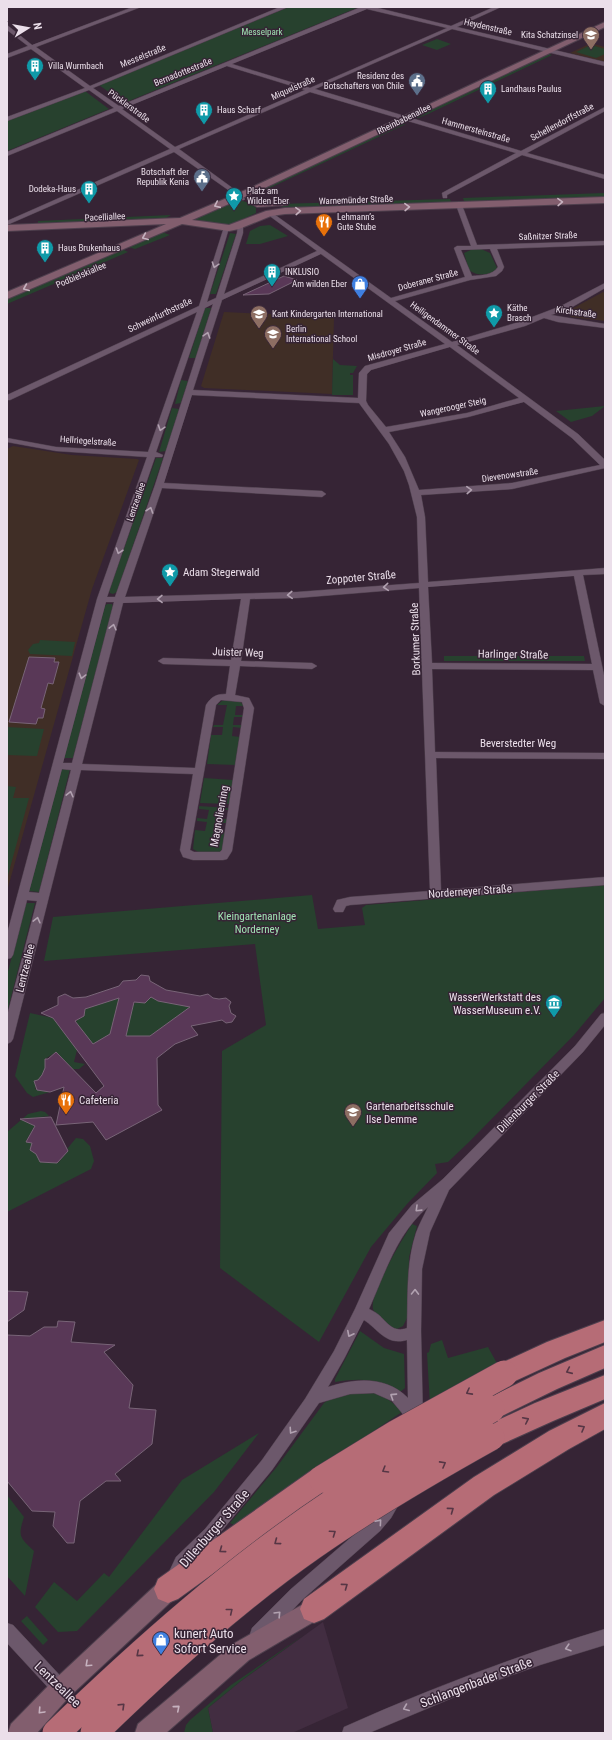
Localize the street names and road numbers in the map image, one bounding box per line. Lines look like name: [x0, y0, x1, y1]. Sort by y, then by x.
street label: Heydenstraße: [463, 17, 513, 37]
street label: Messelstraße: [119, 42, 167, 70]
street label: Bernadottestraße: [153, 56, 213, 88]
street label: Miquelstraße: [270, 74, 316, 102]
street label: Pücklerstraße: [106, 88, 152, 124]
street label: Schellendorffstraße: [529, 101, 595, 143]
street label: Rheinbabenallee: [376, 102, 432, 136]
street label: Hammersteinstraße: [441, 115, 511, 145]
street label: Warnemünder Straße: [319, 194, 393, 206]
street label: Pacelliallee: [84, 211, 126, 223]
street label: Saßnitzer Straße: [518, 230, 578, 242]
street label: Podbielskiallee: [54, 260, 108, 290]
street label: Doberaner Straße: [397, 267, 459, 293]
street label: Schweinfurthstraße: [126, 296, 194, 334]
street label: Heiligendammer Straße: [408, 299, 482, 357]
street label: Kirchstraße: [555, 304, 597, 320]
street label: Misdroyer Straße: [367, 337, 427, 363]
street label: Wangerooger Steig: [419, 395, 487, 419]
street label: Hellriegelstraße: [60, 434, 116, 448]
street label: Dievenowstraße: [481, 466, 539, 484]
street label: Lentzeallee: [125, 481, 147, 523]
street label: Zoppoter Straße: [326, 568, 397, 587]
street label: Borkumer Straße: [408, 602, 423, 676]
street label: Juister Weg: [212, 645, 264, 660]
street label: Harlinger Straße: [478, 647, 548, 662]
street label: Beverstedter Weg: [480, 737, 556, 750]
street label: Magnolienring: [208, 784, 231, 848]
street label: Norderneyer Straße: [428, 882, 512, 901]
street label: Lentzeallee: [13, 943, 38, 994]
street label: Dillenburger Straße: [494, 1067, 562, 1135]
street label: Dillenburger Straße: [177, 1486, 252, 1570]
street label: Schlangenbader Straße: [418, 1654, 534, 1711]
street label: Lentzeallee: [31, 1659, 84, 1710]

